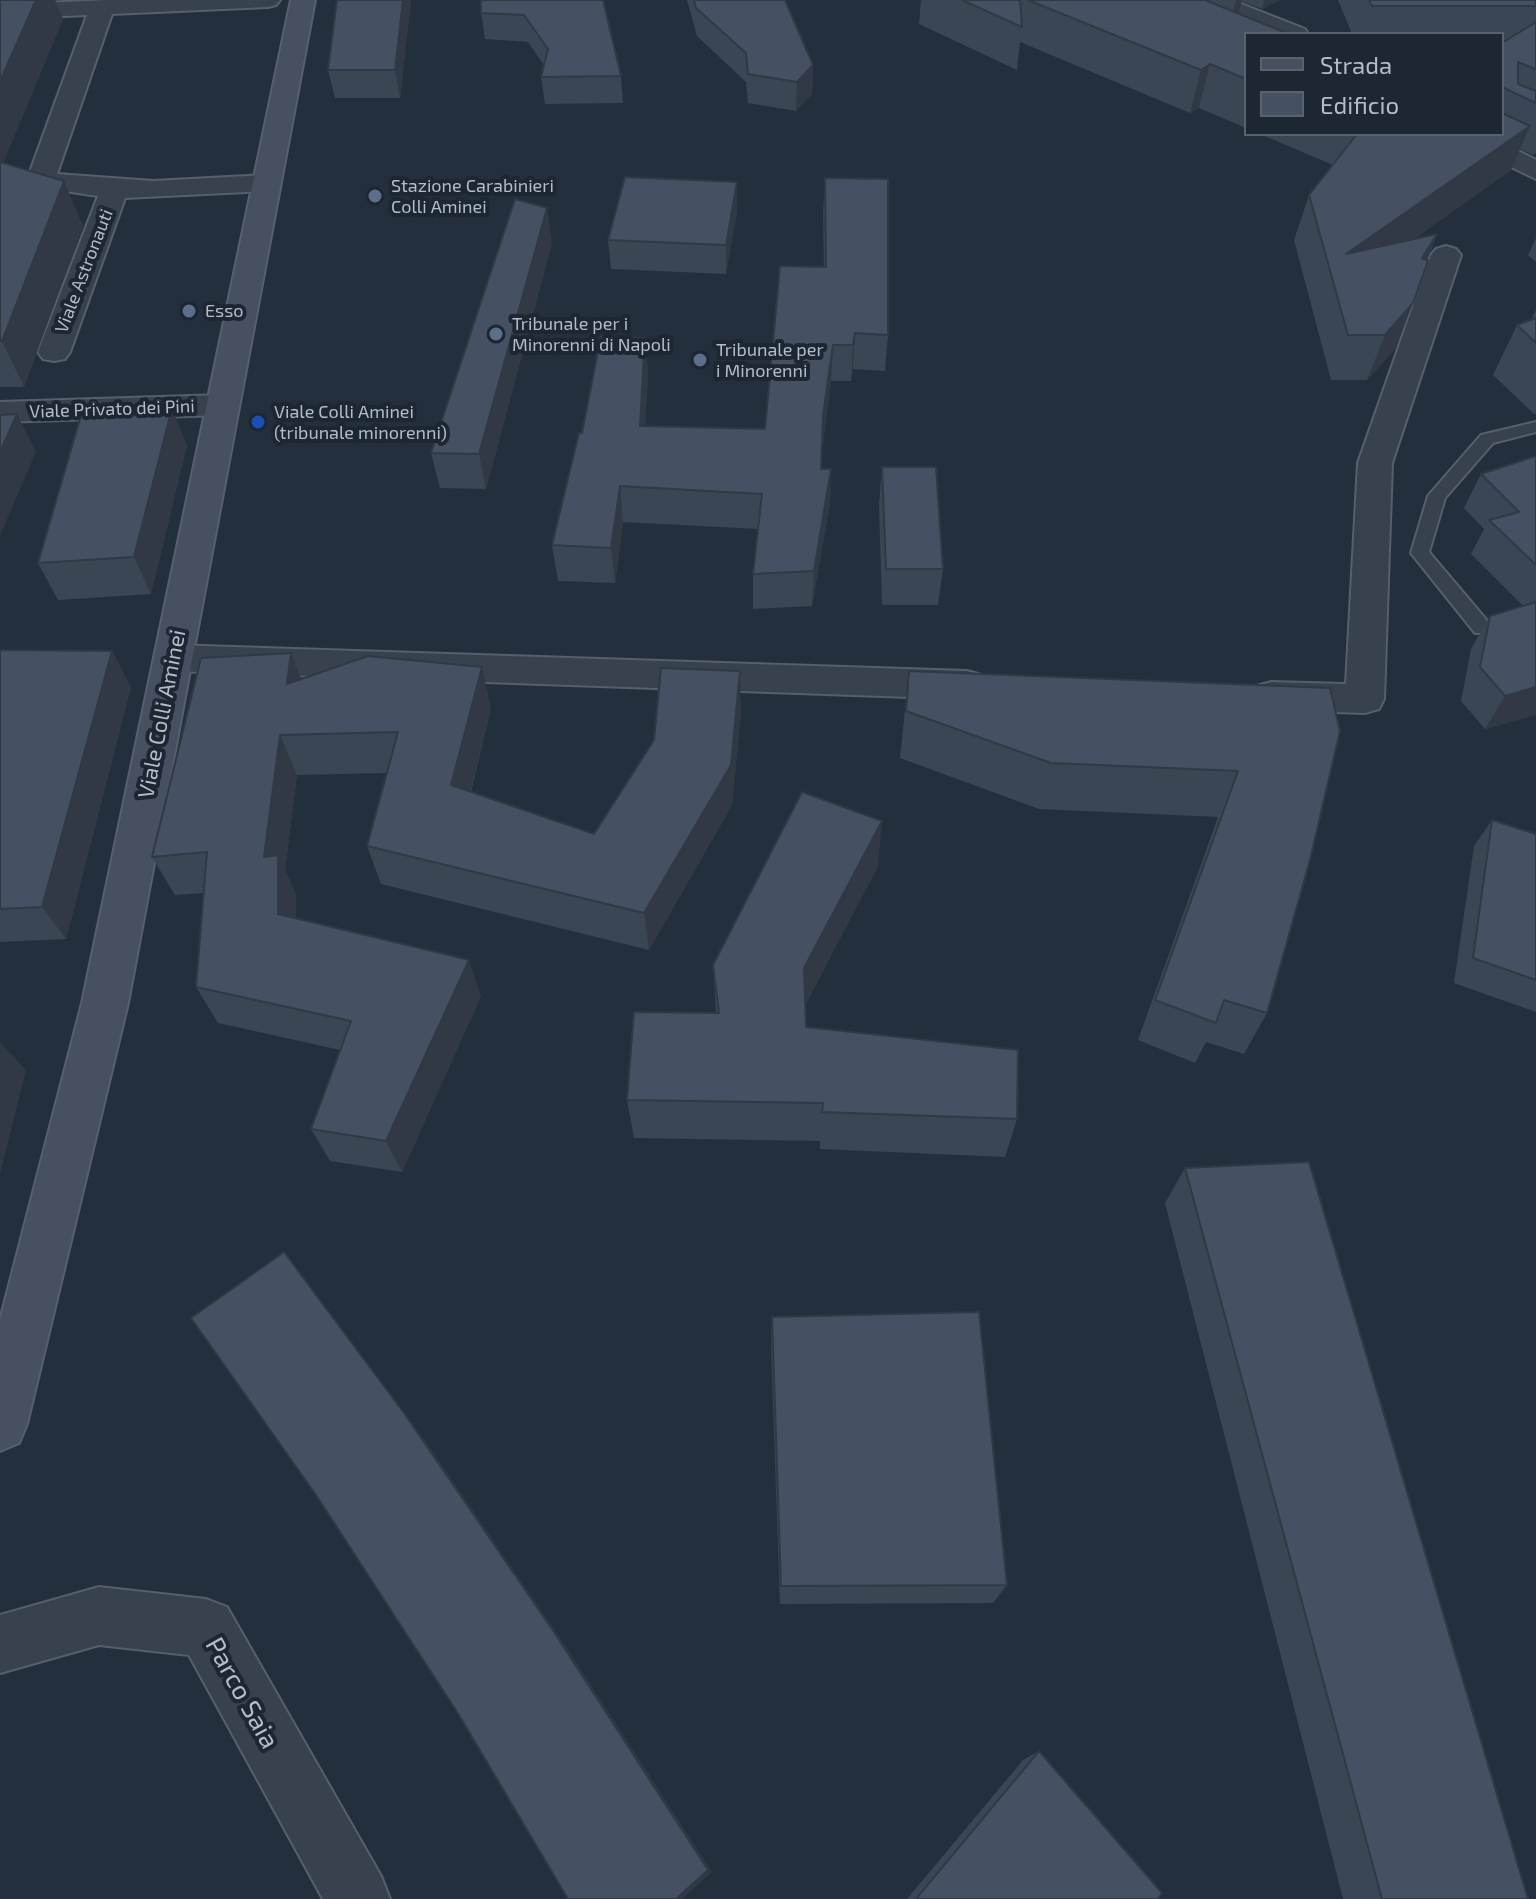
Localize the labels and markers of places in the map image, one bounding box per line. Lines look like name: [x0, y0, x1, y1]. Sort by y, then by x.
place label: Stazione Carabinieri Colli Aminei: [391, 175, 554, 218]
marker: Stazione Carabinieri Colli Aminei: [366, 187, 384, 205]
place label: Esso: [205, 300, 244, 322]
marker: Esso: [180, 302, 198, 320]
place label: Tribunale per i Minorenni di Napoli: [512, 313, 671, 356]
marker: Tribunale per i Minorenni di Napoli: [487, 325, 505, 343]
place label: Tribunale per i Minorenni: [716, 339, 824, 382]
marker: Tribunale per i Minorenni: [691, 351, 709, 369]
place label: Viale Colli Aminei (tribunale minorenni): [274, 401, 447, 444]
marker: Viale Colli Aminei (tribunale minorenni): [249, 413, 267, 431]

